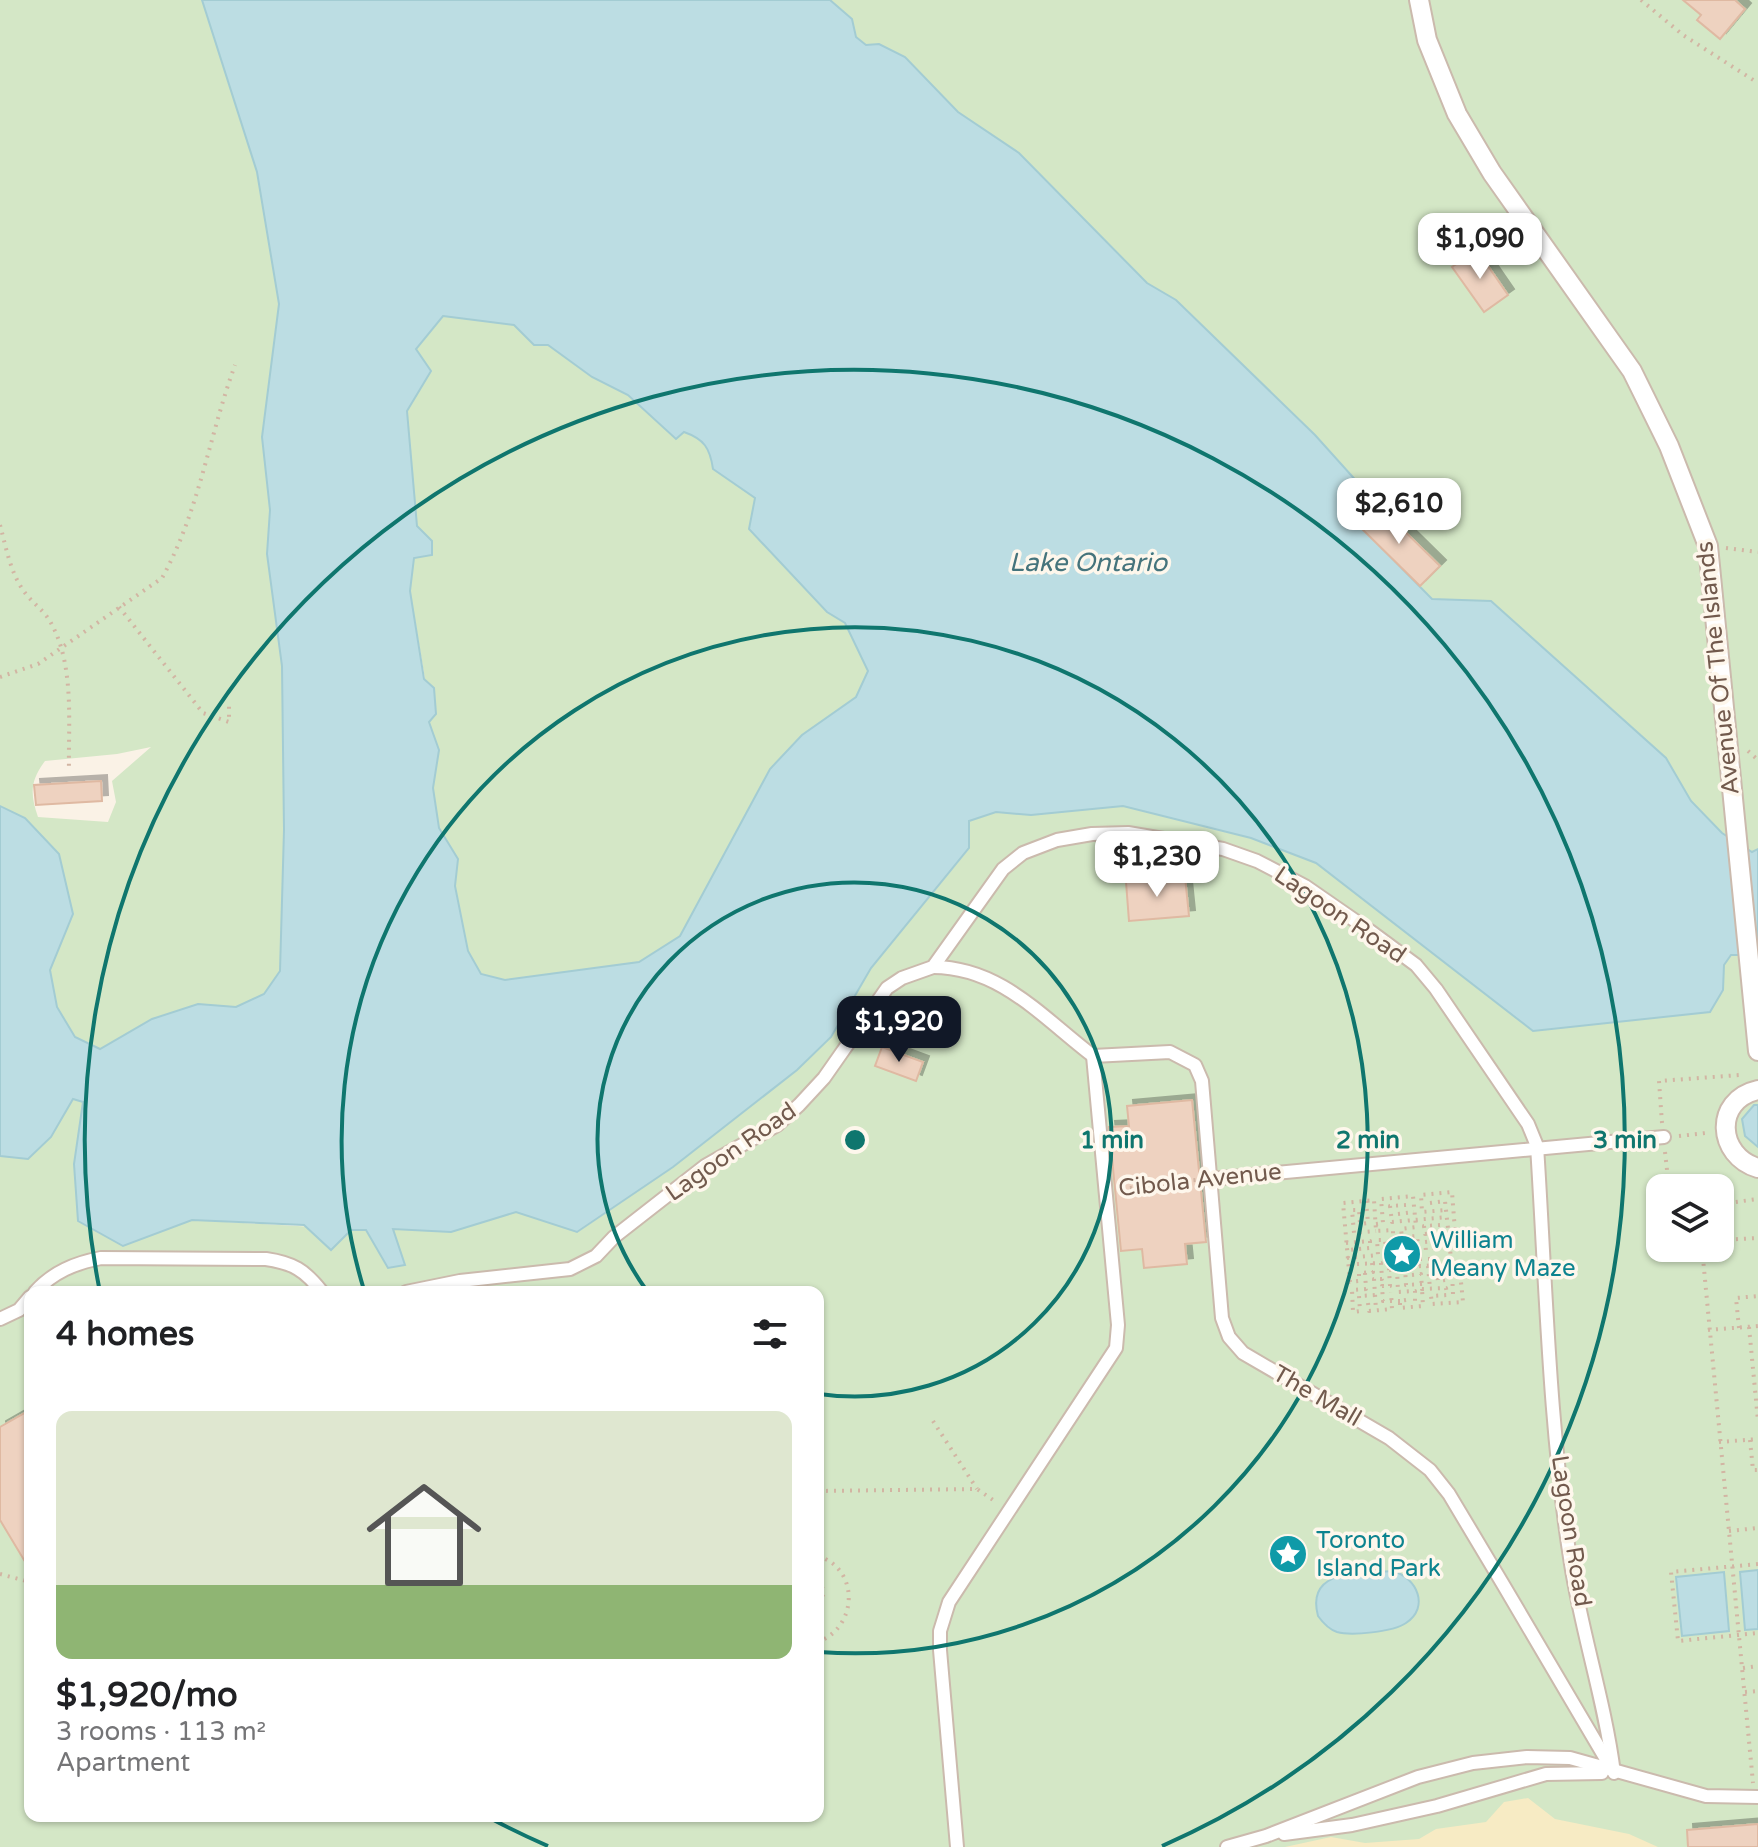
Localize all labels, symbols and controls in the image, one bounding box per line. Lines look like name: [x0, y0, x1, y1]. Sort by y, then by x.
pin: $1,090: [1415, 213, 1545, 281]
text: $1,090: [1436, 223, 1524, 254]
pin: $2,610: [1334, 478, 1464, 546]
text: $2,610: [1355, 488, 1443, 519]
street label: Avenue Of The Islands: [1690, 540, 1746, 796]
water label: Lake Ontario: [1009, 547, 1168, 578]
pin: $1,230: [1092, 831, 1222, 899]
text: $1,230: [1113, 841, 1201, 872]
street label: Lagoon Road: [1269, 860, 1411, 970]
pin: $1,920: [834, 996, 964, 1064]
text: $1,920: [855, 1006, 943, 1037]
street label: Lagoon Road: [660, 1096, 802, 1208]
centre of rings: [841, 1126, 869, 1154]
text: 1 min: [1080, 1126, 1144, 1155]
text: 2 min: [1336, 1126, 1400, 1155]
text: 3 min: [1593, 1126, 1657, 1155]
street label: Cibola Avenue: [1117, 1157, 1283, 1203]
map controls: [1646, 1174, 1734, 1262]
button: layers: [1646, 1174, 1734, 1262]
place label: William Meany Maze: [1430, 1226, 1576, 1283]
place icon: William Meany Maze: [1381, 1233, 1423, 1275]
icon: filters: [748, 1312, 792, 1356]
text: 4 homes: [56, 1314, 194, 1355]
street label: The Mall: [1268, 1359, 1366, 1433]
street label: Lagoon Road: [1545, 1453, 1597, 1609]
icon: home: [352, 1463, 496, 1607]
place label: Toronto Island Park: [1316, 1526, 1441, 1583]
place icon: Toronto Island Park: [1267, 1533, 1309, 1575]
text: $1,920/mo: [56, 1675, 238, 1716]
text: 3 rooms · 113 m²: [56, 1716, 266, 1747]
text: Apartment: [56, 1747, 190, 1778]

